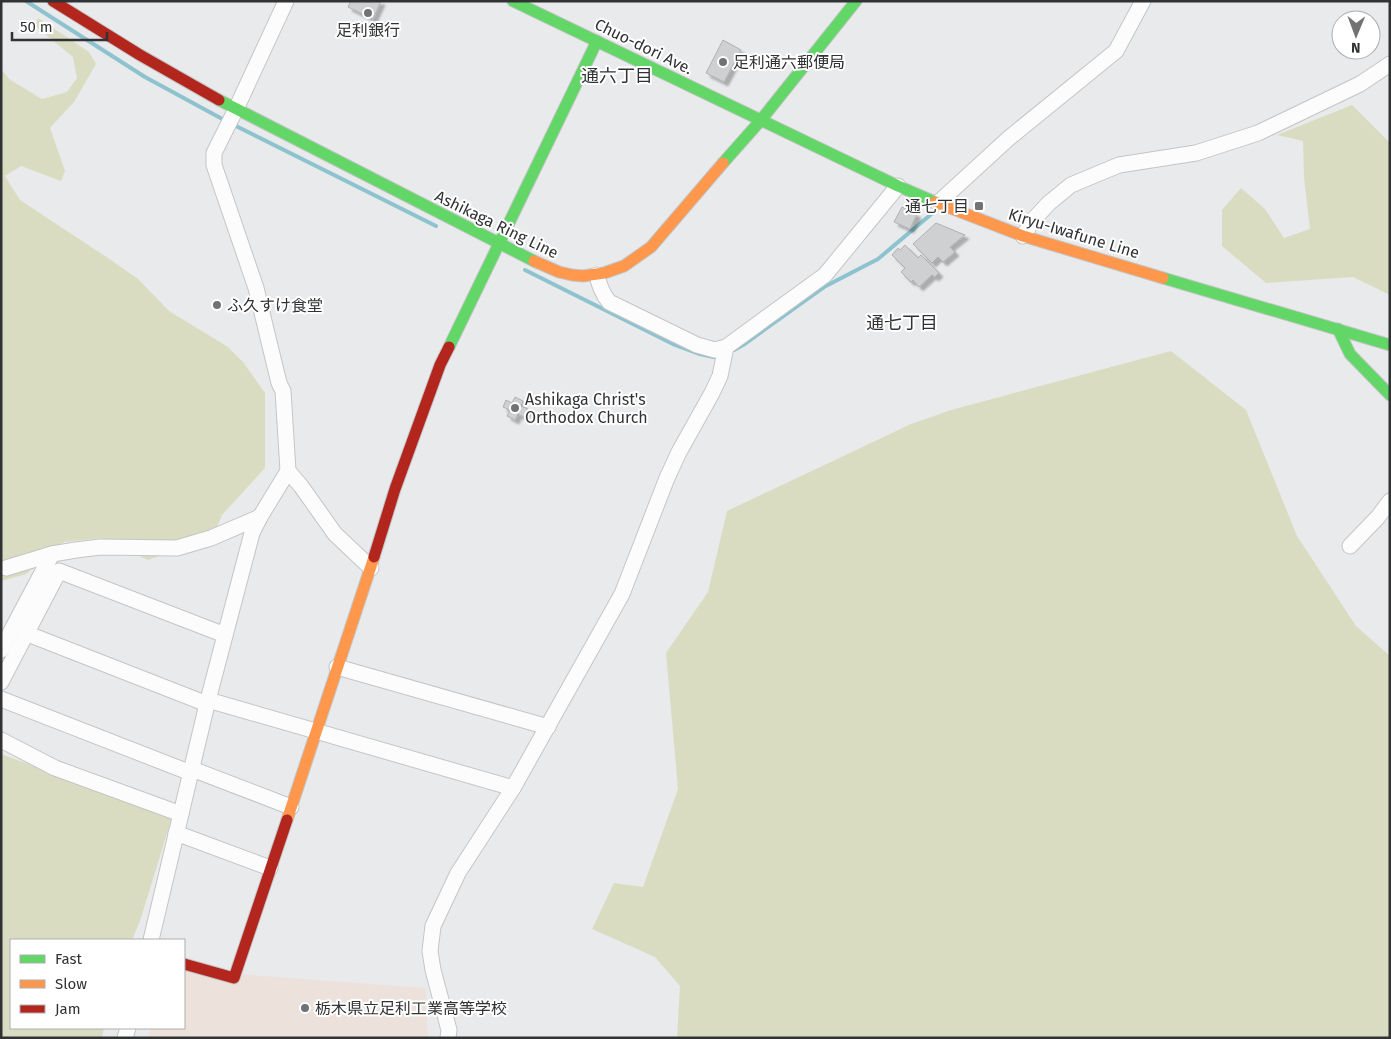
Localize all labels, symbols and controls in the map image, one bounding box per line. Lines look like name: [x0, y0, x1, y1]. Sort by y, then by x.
marker: 足利銀行: [362, 7, 374, 19]
scale bar: [12, 10, 108, 42]
north arrow: [1331, 10, 1381, 60]
street label: Chuo-dori Ave.: [592, 15, 696, 78]
text: 50 m: [20, 18, 53, 36]
place label: 足利銀行: [336, 21, 400, 40]
text: N: [1351, 39, 1361, 56]
place label: 足利通六郵便局: [733, 53, 845, 72]
marker: 足利通六郵便局: [717, 56, 729, 68]
district label: 通六丁目: [581, 65, 653, 87]
street label: Ashikaga Ring Line: [432, 186, 561, 263]
place label: 通七丁目: [905, 197, 969, 216]
marker: 通七丁目: [973, 200, 985, 212]
street label: Kiryu-Iwafune Line: [1006, 205, 1142, 262]
place label: ふ久すけ食堂: [227, 296, 323, 315]
marker: ふ久すけ食堂: [211, 299, 223, 311]
district label: 通七丁目: [866, 312, 938, 334]
place label: Ashikaga Christ's Orthodox Church: [525, 390, 648, 427]
marker: Ashikaga Christ's Orthodox Church: [509, 402, 521, 414]
legend: [10, 939, 185, 1029]
text: Fast: [55, 950, 82, 968]
text: Slow: [55, 975, 87, 993]
place label: 栃木県立足利工業高等学校: [315, 999, 507, 1018]
text: Jam: [55, 1000, 81, 1018]
marker: 栃木県立足利工業高等学校: [299, 1002, 311, 1014]

